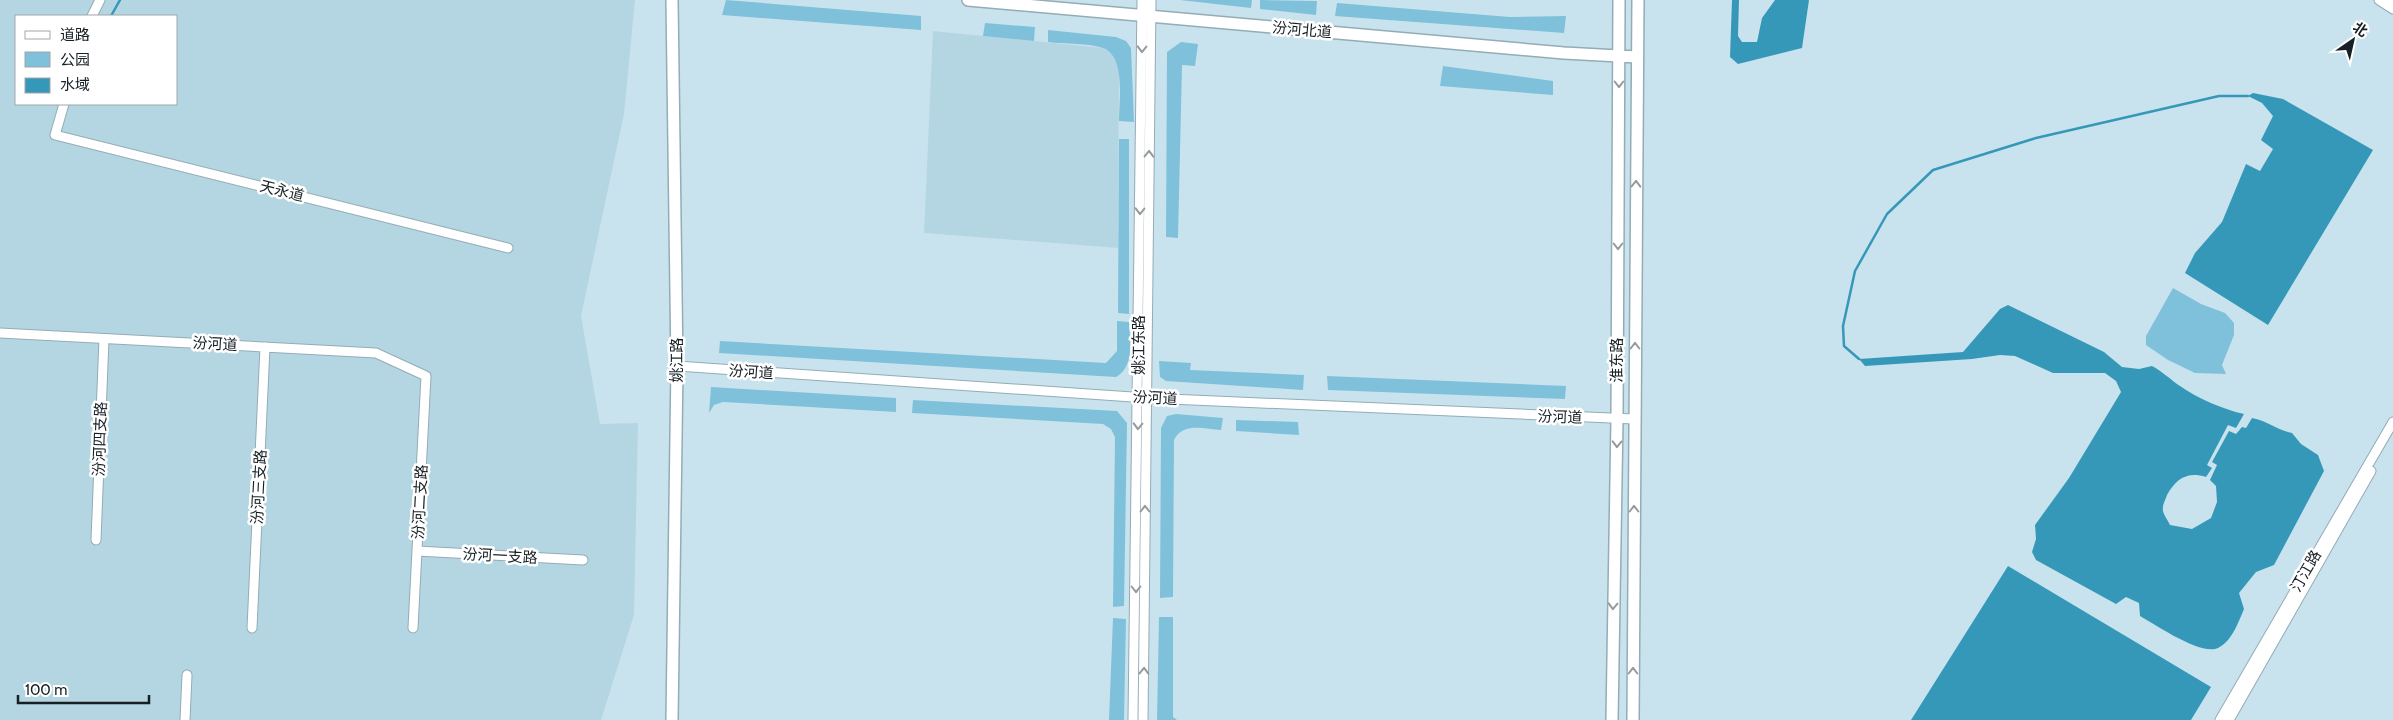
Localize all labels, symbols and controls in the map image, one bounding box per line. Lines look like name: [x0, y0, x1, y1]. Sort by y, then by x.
legend: [15, 15, 178, 105]
north arrow: [2328, 15, 2378, 65]
street label: 汾河北道: [1271, 18, 1333, 42]
text: 北: [2349, 18, 2371, 41]
text: 道路: [60, 26, 90, 44]
one-way arrow: [1137, 45, 1147, 53]
text: 公园: [60, 51, 90, 69]
text: 水域: [60, 76, 90, 94]
one-way arrow: [1614, 80, 1624, 88]
one-way arrow: [1144, 150, 1155, 158]
street label: 天永道: [258, 177, 306, 205]
one-way arrow: [1631, 180, 1641, 188]
one-way arrow: [1135, 208, 1145, 215]
one-way arrow: [1613, 242, 1623, 250]
street label: 姚江东路: [1130, 315, 1148, 375]
street label: 汾河道: [192, 334, 238, 354]
street label: 姚江路: [668, 337, 686, 383]
street label: 淮东路: [1608, 337, 1626, 383]
one-way arrow: [1630, 342, 1640, 350]
street label: 汾河道: [728, 361, 774, 383]
street label: 汾河道: [1132, 388, 1178, 408]
street label: 汾河四支路: [90, 401, 110, 477]
street label: 汾河道: [1537, 407, 1583, 427]
one-way arrow: [1133, 422, 1143, 430]
one-way arrow: [1611, 440, 1622, 448]
street label: 汾河三支路: [248, 449, 270, 525]
street label: 汾河二支路: [409, 464, 431, 540]
one-way arrow: [1140, 505, 1150, 512]
one-way arrow: [1629, 505, 1639, 512]
street label: 汾河一支路: [462, 545, 538, 567]
street label: 汀江路: [2287, 547, 2325, 595]
one-way arrow: [1131, 585, 1141, 593]
one-way arrow: [1608, 602, 1619, 610]
one-way arrow: [1139, 667, 1149, 675]
one-way arrow: [1628, 667, 1638, 675]
scale bar: [18, 672, 149, 704]
text: 100 m: [25, 681, 67, 699]

